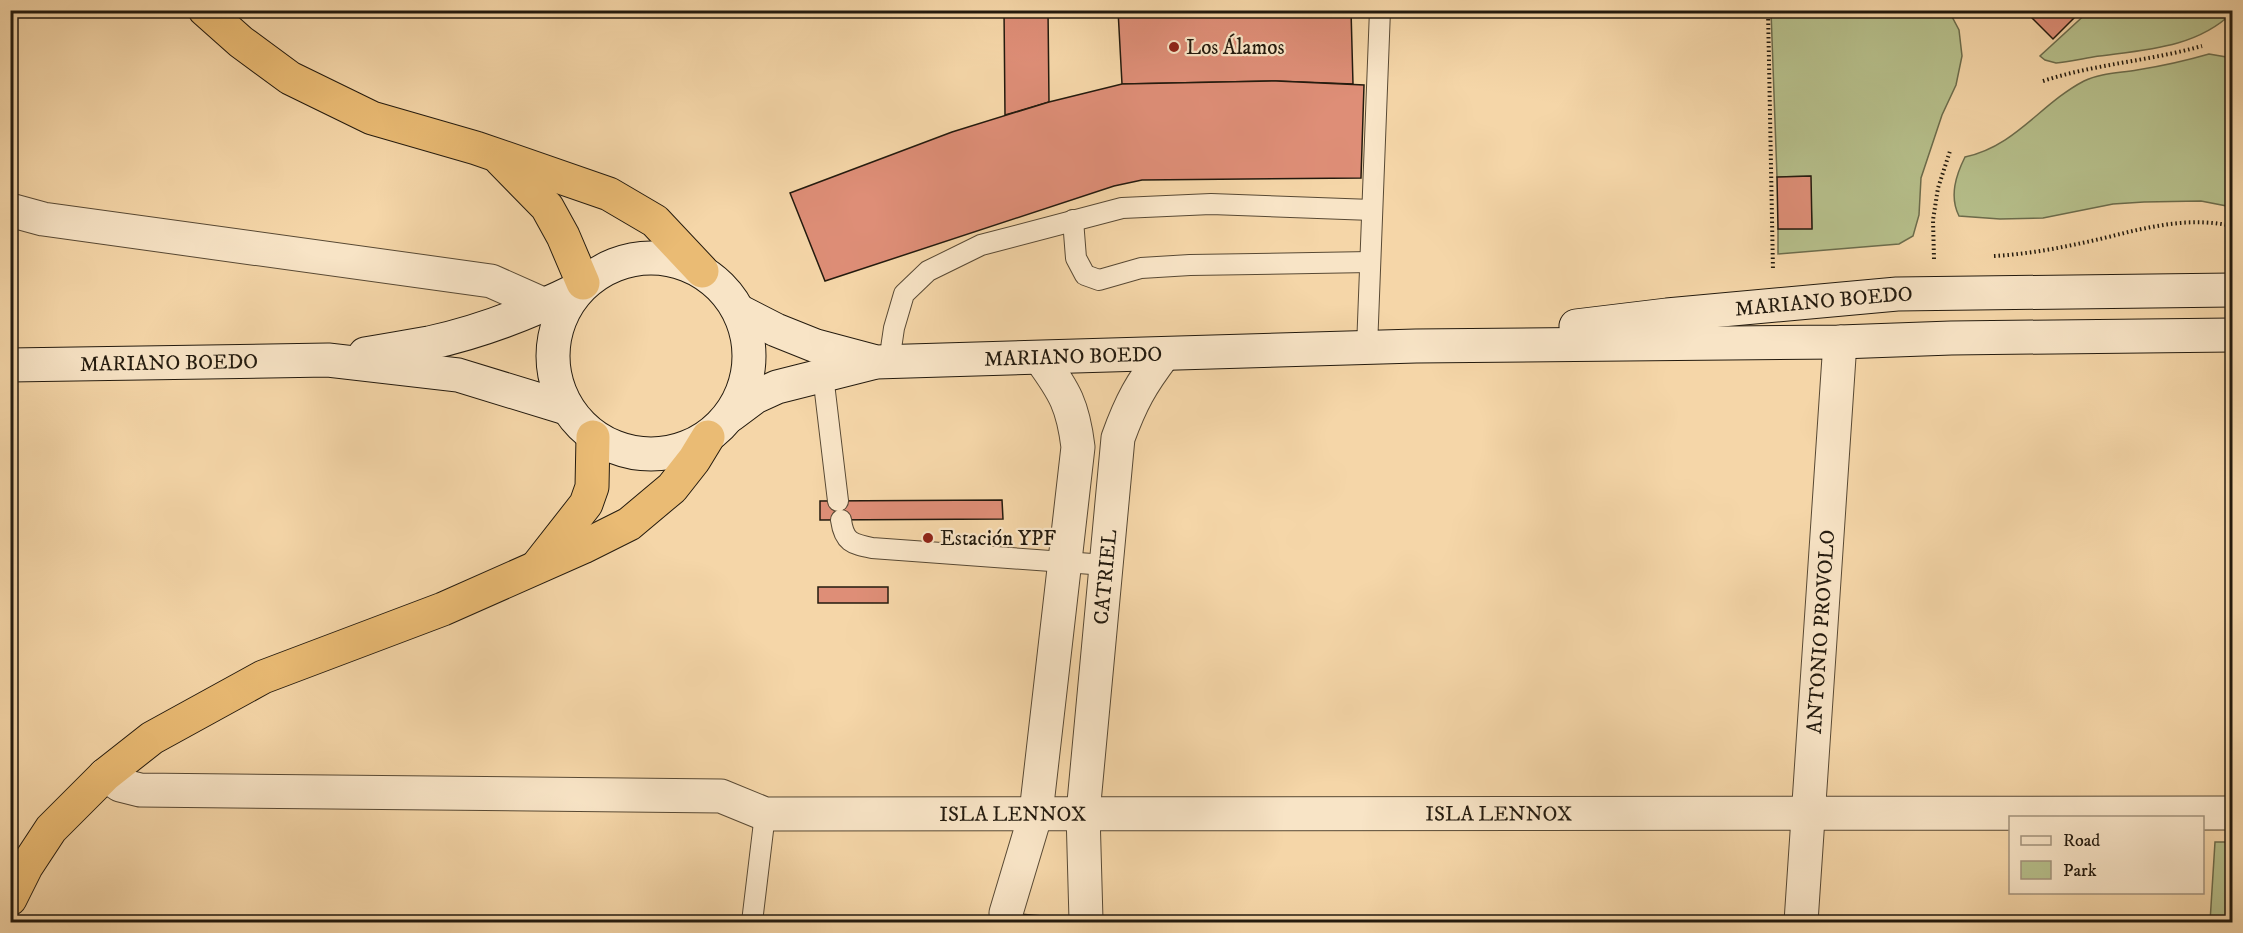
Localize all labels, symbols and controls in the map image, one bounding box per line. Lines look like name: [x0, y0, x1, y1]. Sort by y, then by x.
place label: Los Álamos: [1186, 33, 1284, 61]
marker: Los Álamos: [1167, 40, 1181, 54]
street label: MARIANO BOEDO: [1734, 282, 1913, 323]
street label: MARIANO BOEDO: [984, 342, 1163, 373]
street label: MARIANO BOEDO: [80, 349, 258, 378]
place label: Estación YPF: [940, 526, 1056, 552]
street label: CATRIEL: [1089, 528, 1123, 626]
street label: ANTONIO PROVOLO: [1802, 529, 1841, 735]
marker: Estación YPF: [921, 531, 935, 545]
street label: ISLA LENNOX: [1425, 801, 1572, 828]
street label: ISLA LENNOX: [939, 802, 1086, 828]
legend: [2009, 816, 2204, 894]
text: Road: [2063, 830, 2100, 852]
text: Park: [2063, 860, 2097, 882]

